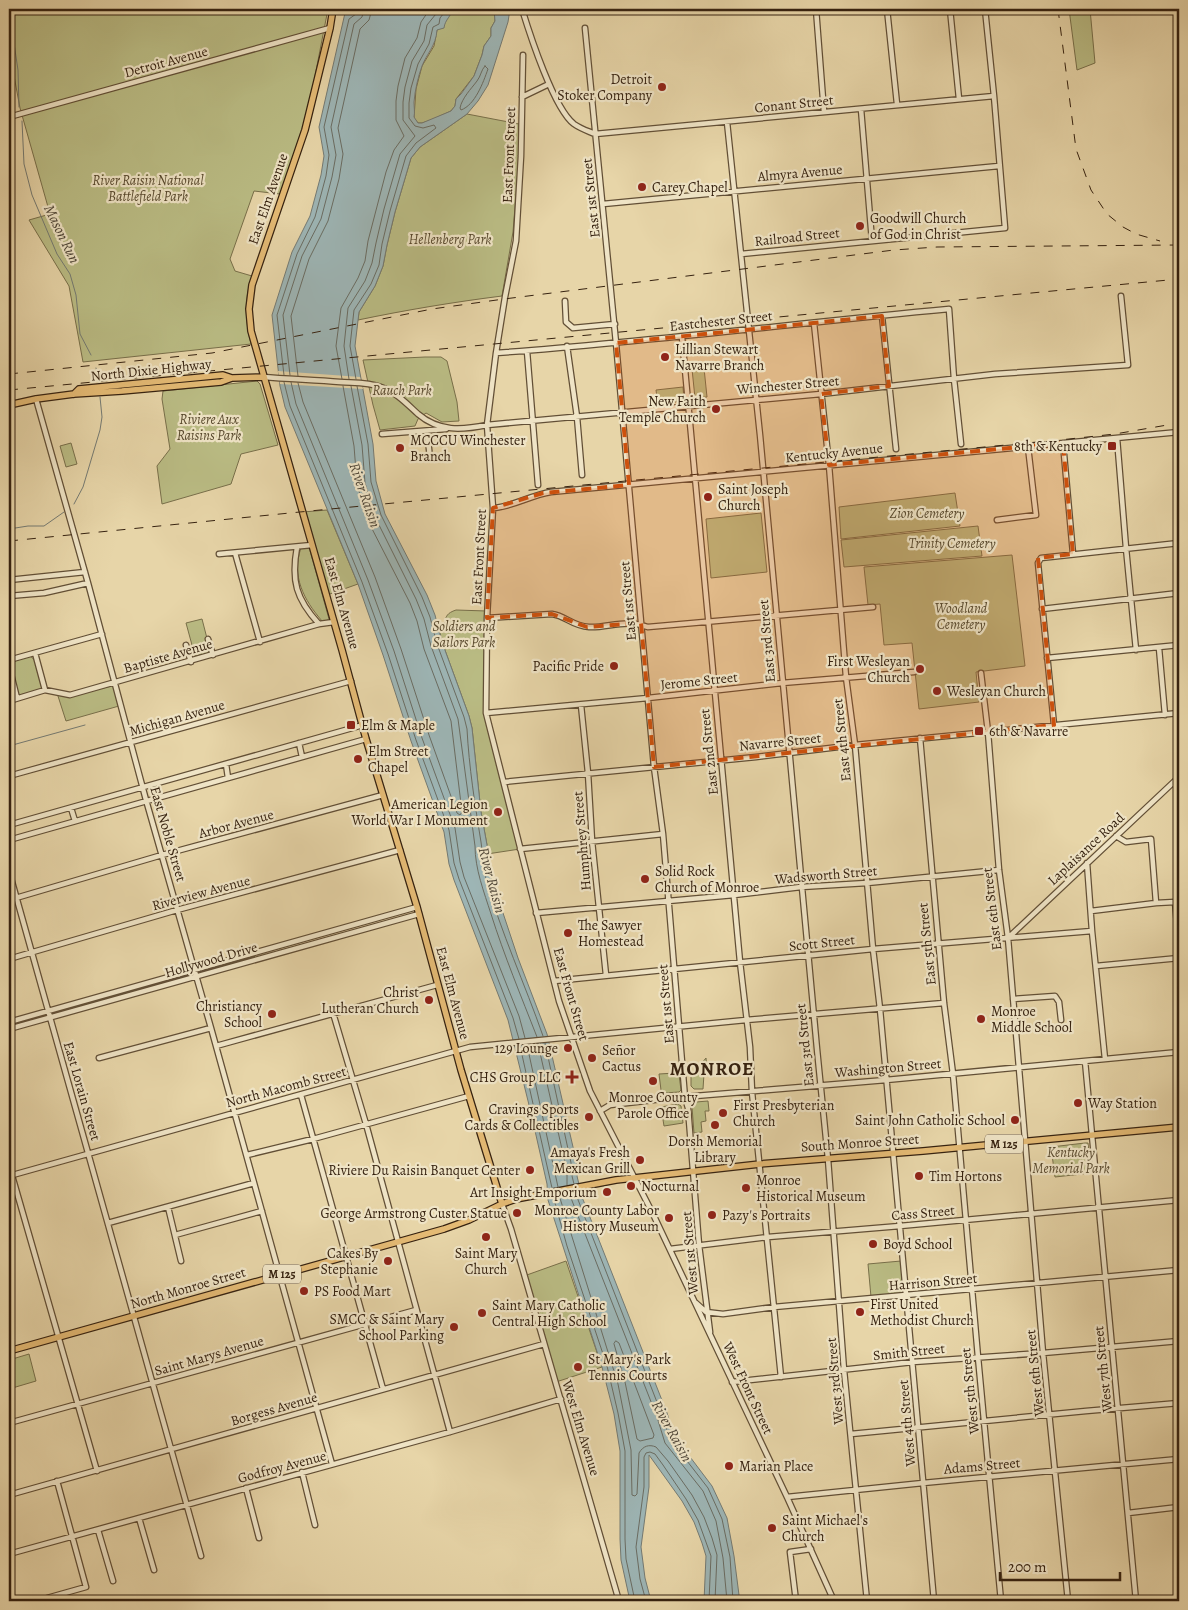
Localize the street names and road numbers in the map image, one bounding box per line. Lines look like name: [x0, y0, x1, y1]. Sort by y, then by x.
street label: Detroit Avenue: [122, 42, 210, 82]
street label: Conant Street: [754, 90, 835, 118]
street label: East Front Street: [498, 106, 520, 203]
street label: East Elm Avenue: [243, 151, 293, 247]
street label: East 1st Street: [577, 157, 605, 239]
street label: Almyra Avenue: [756, 160, 843, 186]
street label: Railroad Street: [753, 223, 841, 251]
street label: Eastchester Street: [669, 306, 774, 336]
street label: North Dixie Highway: [90, 354, 213, 386]
street label: Winchester Street: [735, 371, 840, 399]
street label: Kentucky Avenue: [784, 438, 884, 468]
street label: East Front Street: [467, 508, 491, 605]
street label: East Elm Avenue: [320, 555, 364, 651]
street label: East 1st Street: [615, 560, 641, 642]
street label: East 3rd Street: [754, 598, 780, 683]
street label: Baptiste Avenue: [121, 634, 215, 678]
street label: Jerome Street: [659, 667, 739, 695]
street label: Michigan Avenue: [127, 695, 227, 741]
street label: East 4th Street: [828, 697, 856, 782]
street label: East 2nd Street: [695, 708, 723, 796]
street label: Navarre Street: [738, 728, 822, 756]
street label: East Noble Street: [145, 784, 191, 884]
street label: Humphrey Street: [568, 790, 596, 891]
street label: Arbor Avenue: [195, 805, 276, 843]
street label: Laplaisance Road: [1043, 808, 1129, 890]
street label: Wadsworth Street: [773, 861, 878, 889]
street label: East 6th Street: [977, 866, 1007, 952]
street label: Riverview Avenue: [150, 871, 252, 915]
street label: East 5th Street: [913, 901, 941, 986]
street label: Scott Street: [788, 930, 856, 956]
street label: Hollywood Drive: [162, 938, 260, 982]
street label: East Elm Avenue: [431, 944, 475, 1042]
street label: East Front Street: [549, 945, 593, 1043]
street label: East 1st Street: [653, 963, 679, 1045]
street label: East 3rd Street: [791, 1002, 819, 1087]
street label: East Lorain Street: [59, 1039, 105, 1143]
street label: Washington Street: [833, 1054, 942, 1082]
street label: North Macomb Street: [224, 1062, 349, 1112]
street label: South Monroe Street: [800, 1129, 920, 1157]
road number: M 125: [985, 1134, 1023, 1154]
street label: Cass Street: [890, 1201, 956, 1225]
street label: West 1st Street: [677, 1210, 703, 1296]
street label: North Monroe Street: [128, 1262, 248, 1314]
road number: M 125: [263, 1264, 301, 1284]
street label: Harrison Street: [888, 1269, 979, 1295]
street label: West 7th Street: [1089, 1325, 1117, 1414]
street label: West 6th Street: [1021, 1328, 1049, 1418]
street label: Saint Marys Avenue: [152, 1331, 266, 1381]
street label: West 3rd Street: [822, 1336, 848, 1426]
street label: West Front Street: [718, 1338, 778, 1438]
street label: Smith Street: [872, 1339, 946, 1365]
street label: West 5th Street: [956, 1347, 984, 1436]
street label: West Elm Avenue: [557, 1377, 605, 1478]
street label: West 4th Street: [894, 1379, 920, 1468]
street label: Borgess Avenue: [228, 1388, 320, 1430]
street label: Godfroy Avenue: [236, 1446, 328, 1488]
street label: Adams Street: [942, 1453, 1021, 1479]

